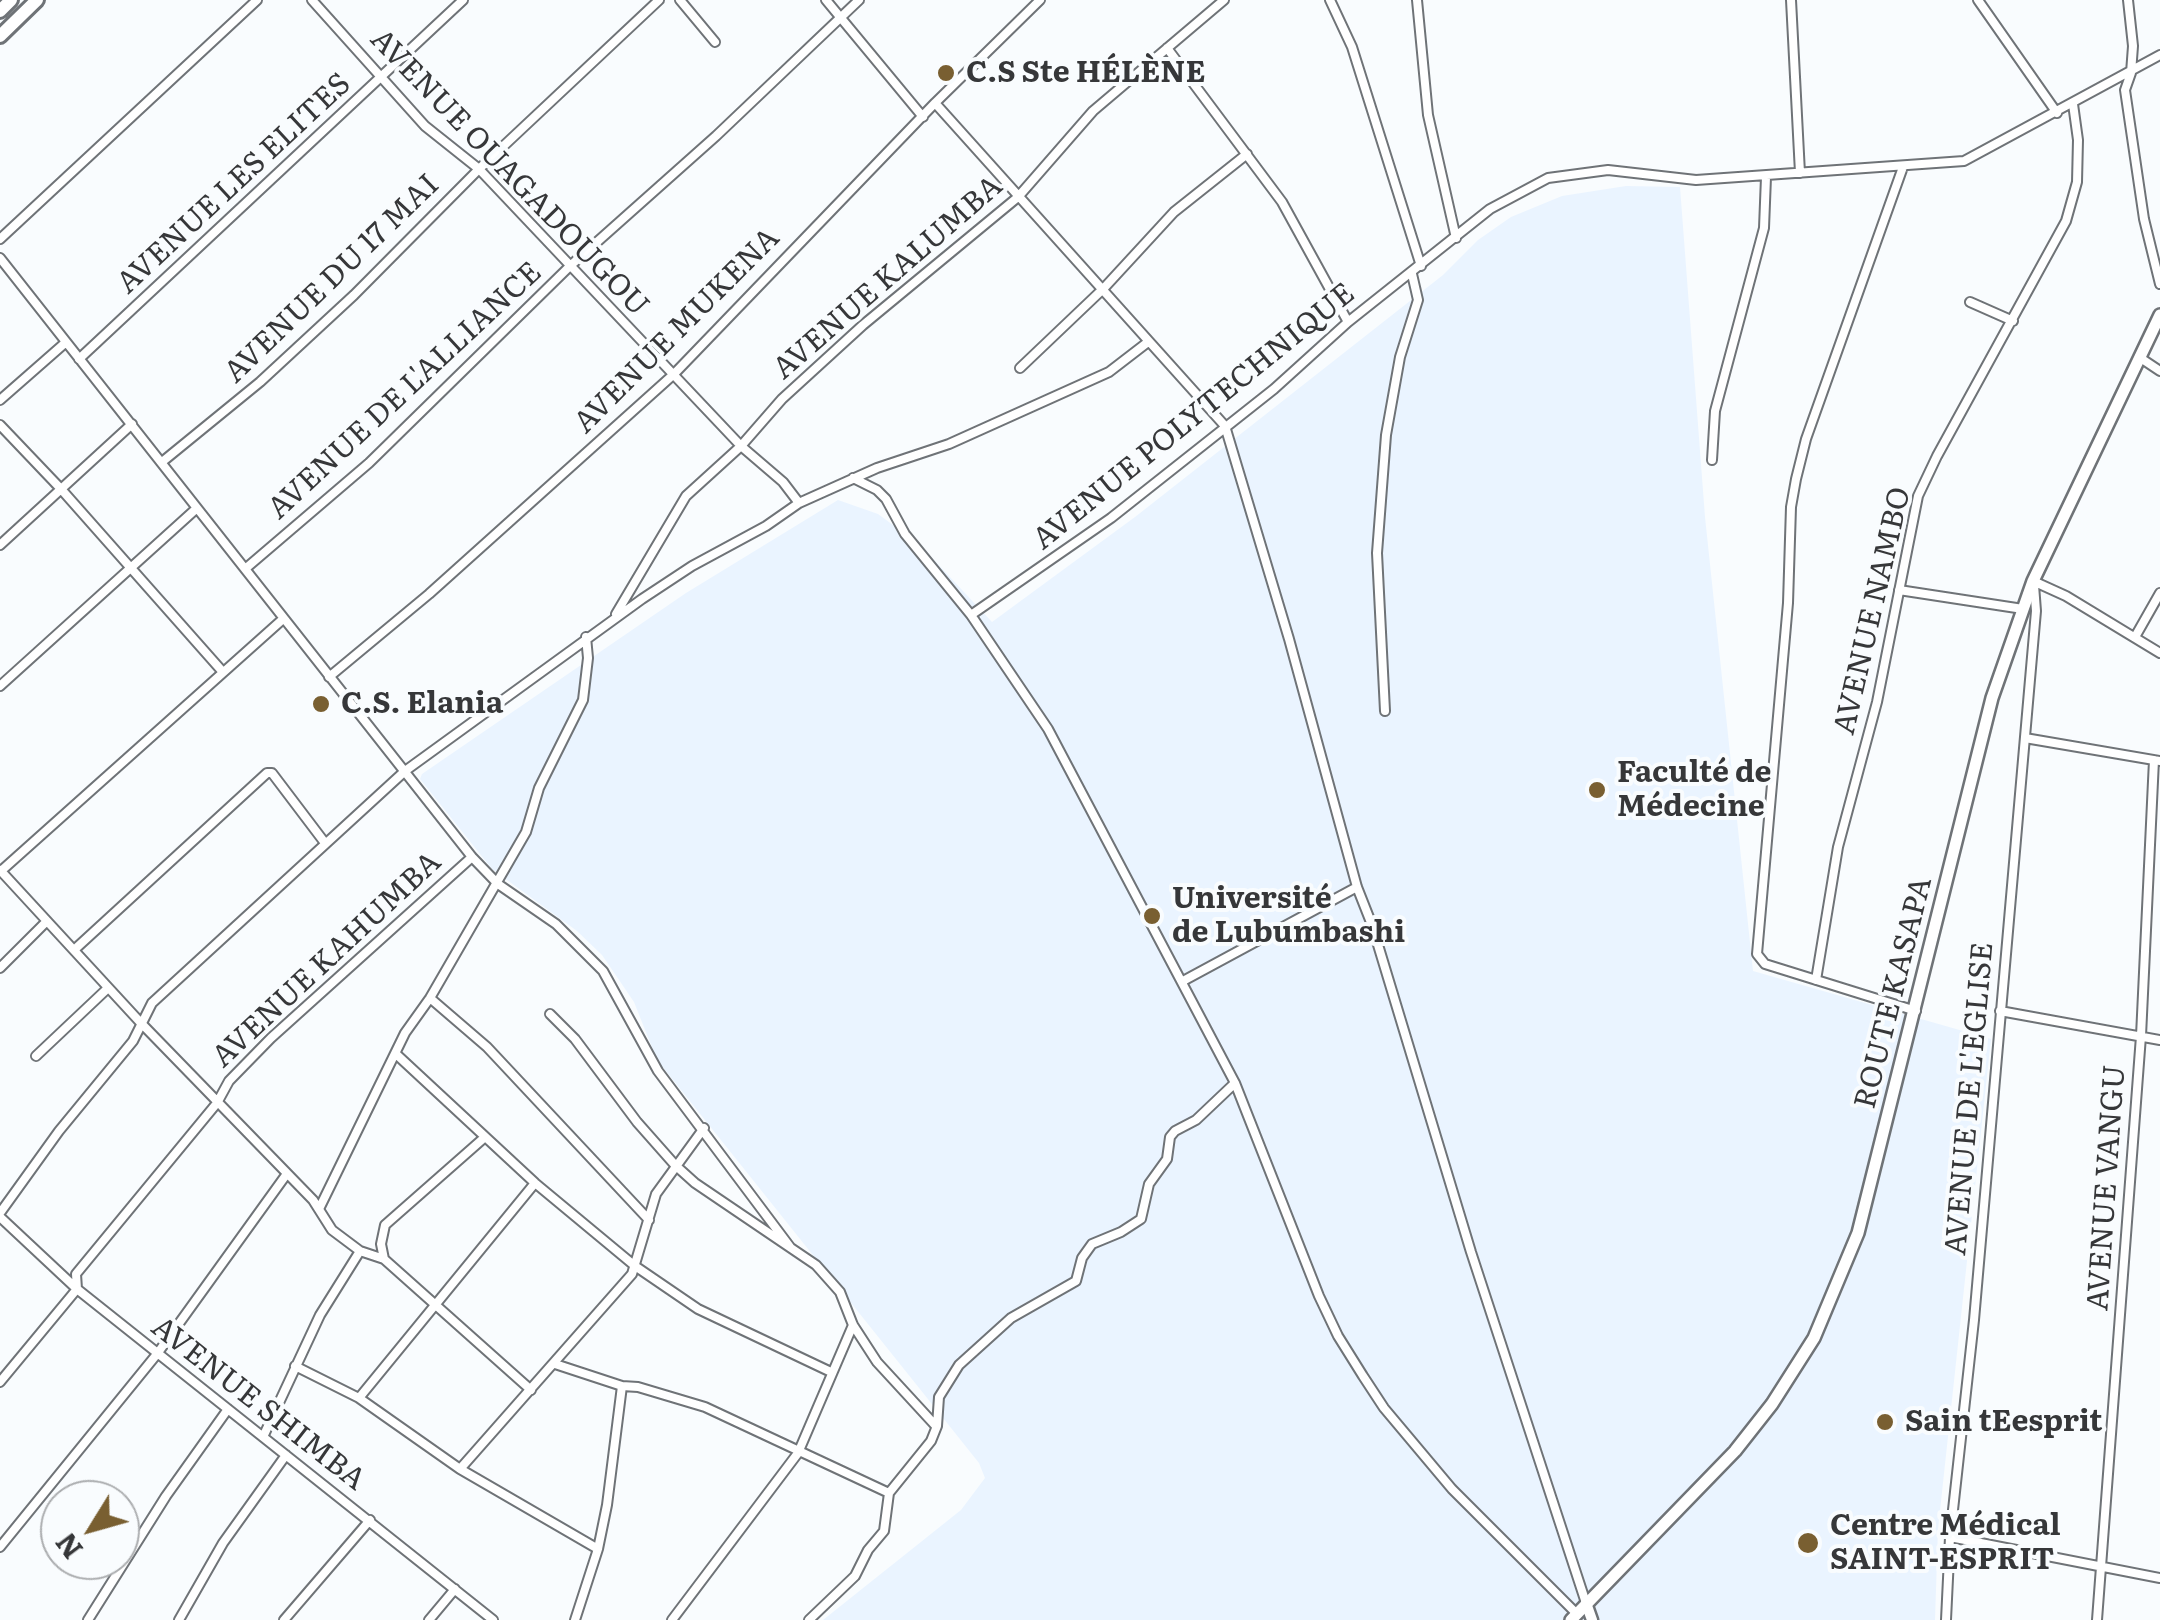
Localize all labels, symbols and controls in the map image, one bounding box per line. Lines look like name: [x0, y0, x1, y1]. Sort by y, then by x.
street label: AVENUE OUAGADOUGOU: [362, 22, 656, 324]
place label: C.S Ste HÉLÈNE: [966, 55, 1205, 91]
marker: C.S Ste HÉLÈNE: [935, 62, 957, 84]
street label: AVENUE LES ELITES: [110, 66, 358, 302]
street label: AVENUE DU 17 MAI: [217, 167, 447, 391]
street label: AVENUE KALUMBA: [766, 169, 1010, 387]
street label: AVENUE MUKENA: [567, 221, 787, 441]
street label: AVENUE DE L'ALLIANCE: [261, 255, 549, 527]
street label: AVENUE POLYTECHNIQUE: [1026, 276, 1362, 558]
street label: AVENUE NAMBO: [1827, 484, 1919, 738]
place label: C.S. Elania: [341, 686, 503, 722]
marker: C.S. Elania: [310, 693, 332, 715]
place label: Faculté de Médecine: [1617, 755, 1771, 826]
marker: Faculté de Médecine: [1586, 779, 1608, 801]
street label: AVENUE KAHUMBA: [205, 845, 449, 1075]
street label: ROUTE KASAPA: [1848, 873, 1940, 1113]
place label: Université de Lubumbashi: [1172, 881, 1405, 952]
marker: Université de Lubumbashi: [1141, 905, 1163, 927]
street label: AVENUE DE L'EGLISE: [1938, 941, 2002, 1257]
street label: AVENUE VANGU: [2080, 1064, 2134, 1312]
street label: AVENUE SHIMBA: [144, 1309, 372, 1499]
place label: Sain tEesprit: [1905, 1404, 2102, 1440]
marker: Sain tEesprit: [1874, 1411, 1896, 1433]
north arrow: [40, 1480, 140, 1580]
place label: Centre Médical SAINT-ESPRIT: [1830, 1508, 2061, 1578]
text: N: [44, 1525, 91, 1569]
marker: Centre Médical SAINT-ESPRIT: [1795, 1530, 1821, 1556]

